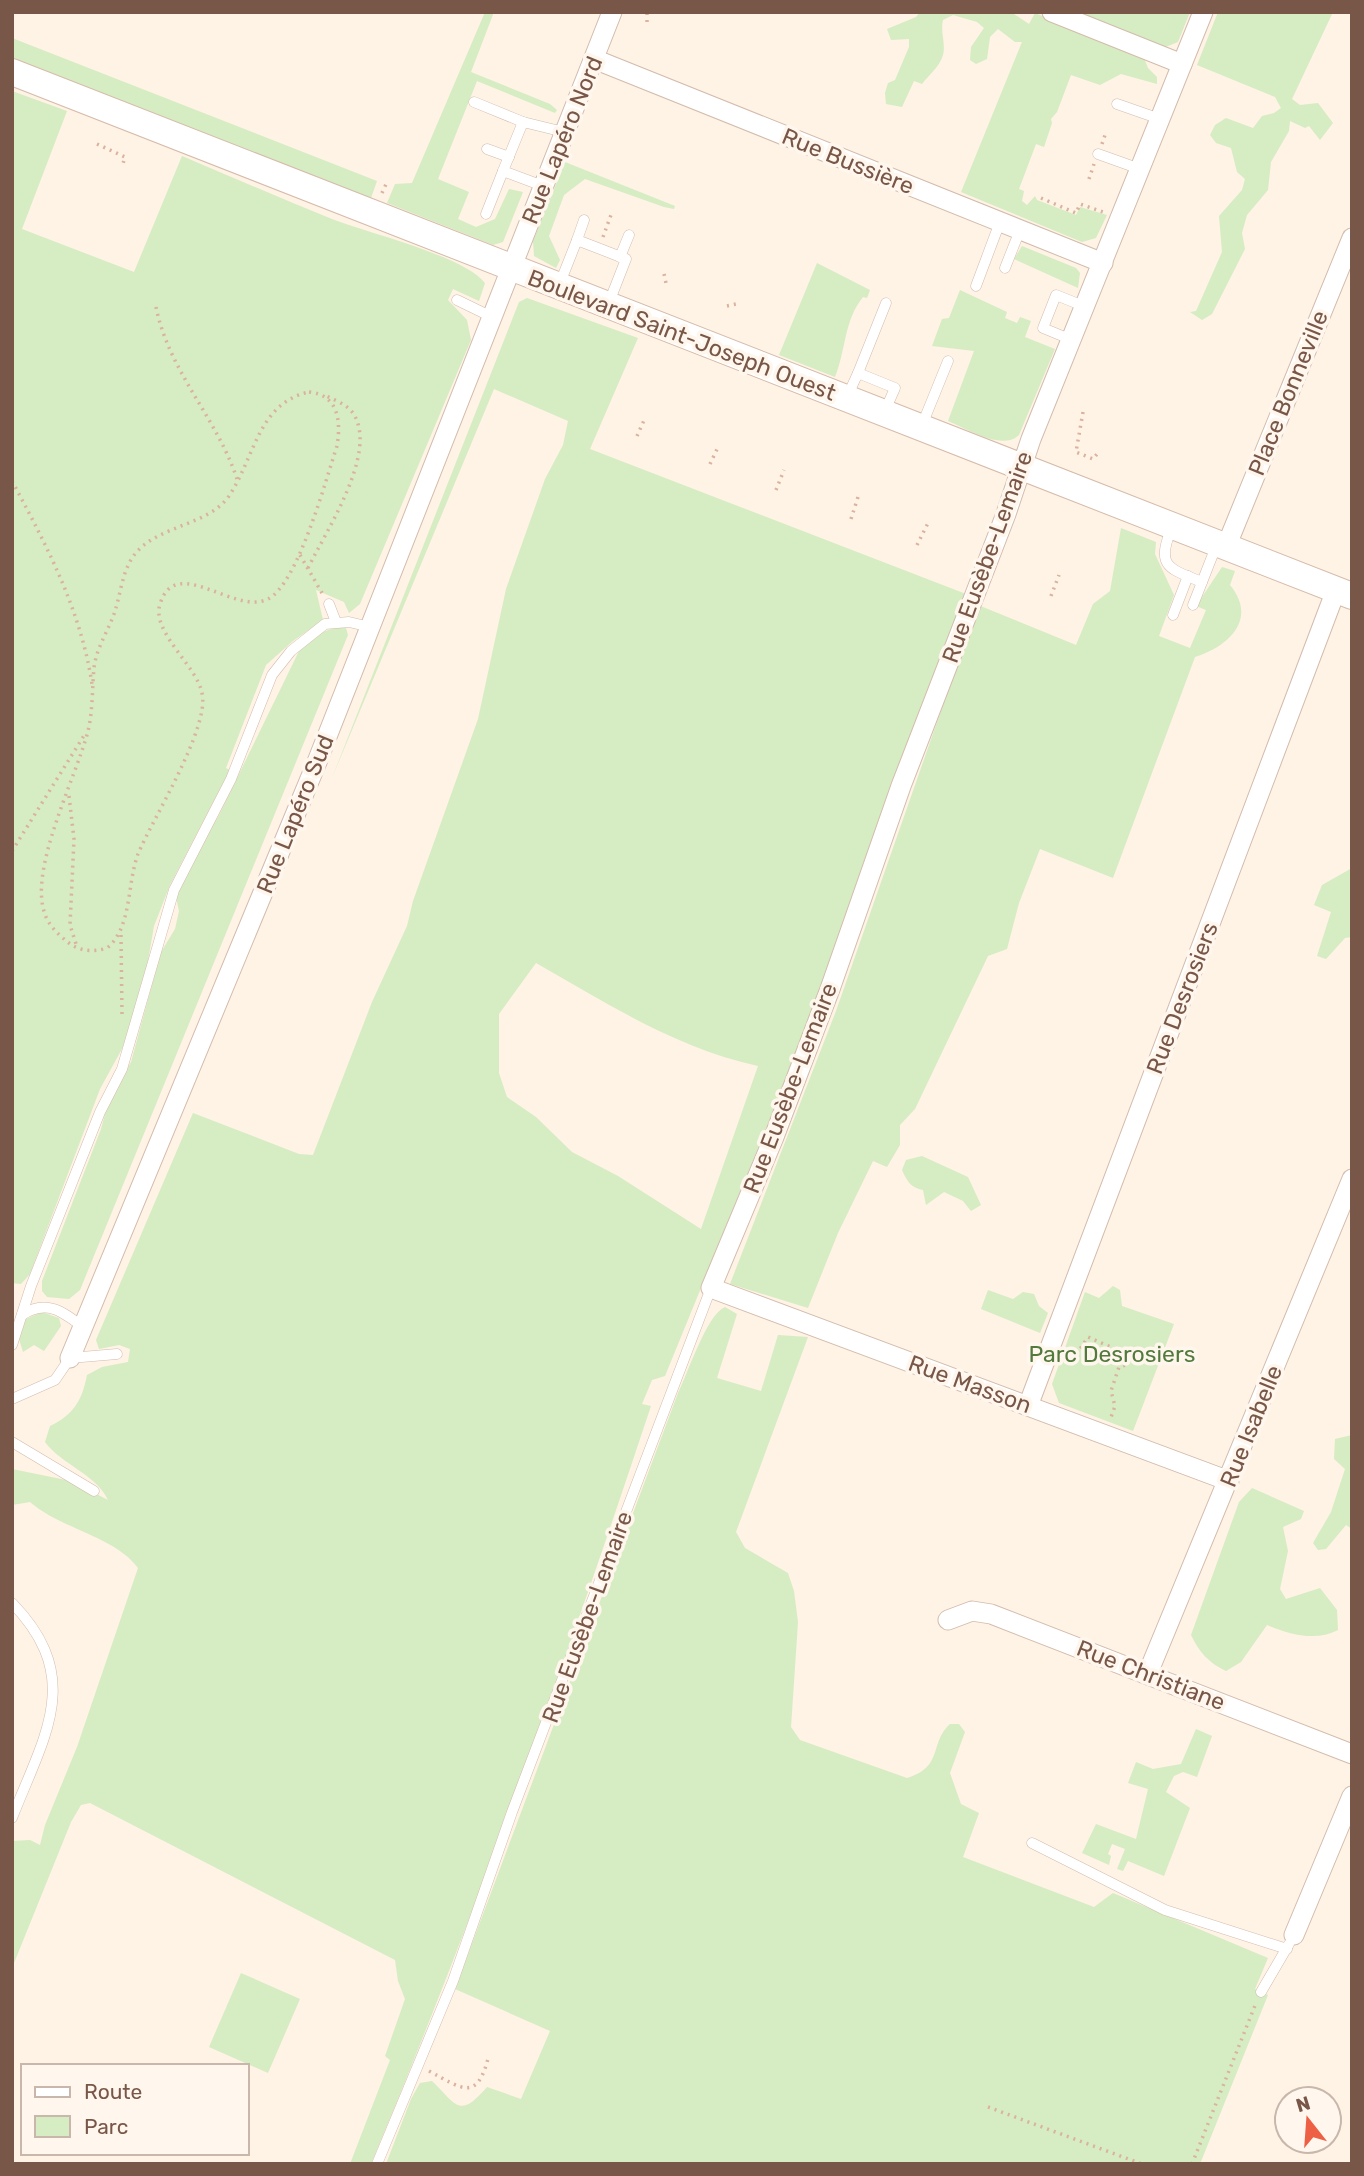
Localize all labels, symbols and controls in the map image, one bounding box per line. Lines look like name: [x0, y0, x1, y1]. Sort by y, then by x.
street label: Rue Lapéro Nord: [516, 52, 608, 228]
street label: Rue Bussière: [778, 122, 918, 200]
street label: Boulevard Saint-Joseph Ouest: [524, 263, 840, 407]
street label: Place Bonneville: [1242, 306, 1334, 480]
street label: Rue Eusèbe-Lemaire: [936, 447, 1038, 667]
street label: Rue Lapéro Sud: [250, 730, 340, 898]
street label: Rue Desrosiers: [1140, 918, 1224, 1078]
street label: Rue Eusèbe-Lemaire: [737, 979, 843, 1197]
park label: Parc Desrosiers: [1029, 1340, 1195, 1368]
street label: Rue Masson: [905, 1349, 1035, 1419]
street label: Rue Isabelle: [1214, 1361, 1288, 1491]
street label: Rue Eusèbe-Lemaire: [536, 1507, 638, 1727]
street label: Rue Christiane: [1073, 1634, 1229, 1716]
legend: [21, 2064, 248, 2155]
text: Route: [84, 2079, 142, 2104]
north arrow: [1273, 2085, 1343, 2155]
text: N: [1293, 2091, 1313, 2117]
text: Parc: [84, 2114, 128, 2139]

